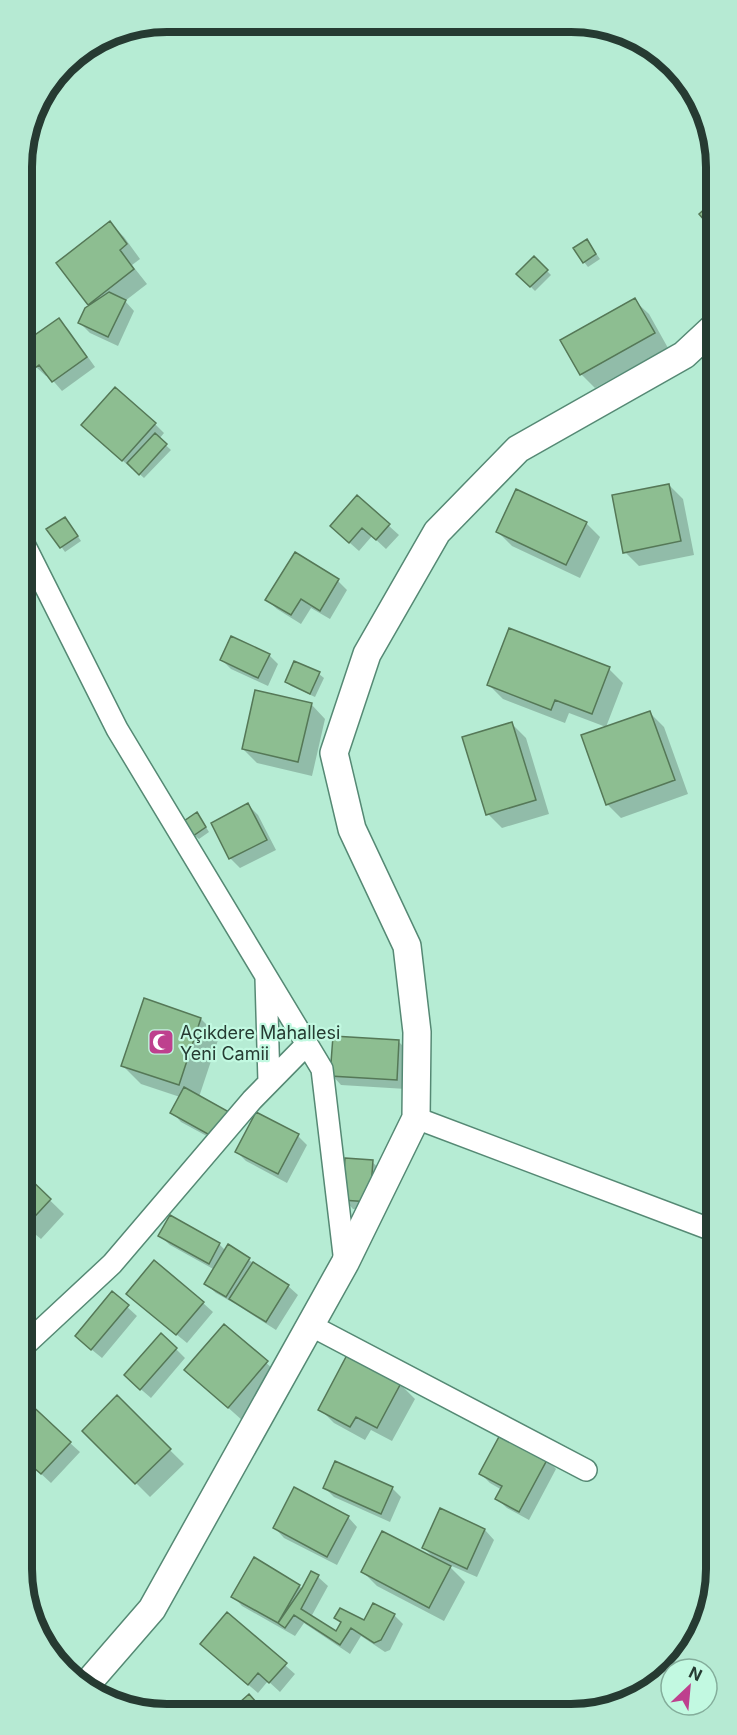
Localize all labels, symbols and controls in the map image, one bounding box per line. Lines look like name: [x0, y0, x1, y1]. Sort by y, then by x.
place label: Açıkdere Mahallesi Yeni Camii: [180, 1022, 340, 1064]
mosque icon: Açıkdere Mahallesi Yeni Camii: [146, 1027, 176, 1057]
north arrow: [659, 1657, 719, 1717]
text: N: [686, 1662, 705, 1685]

